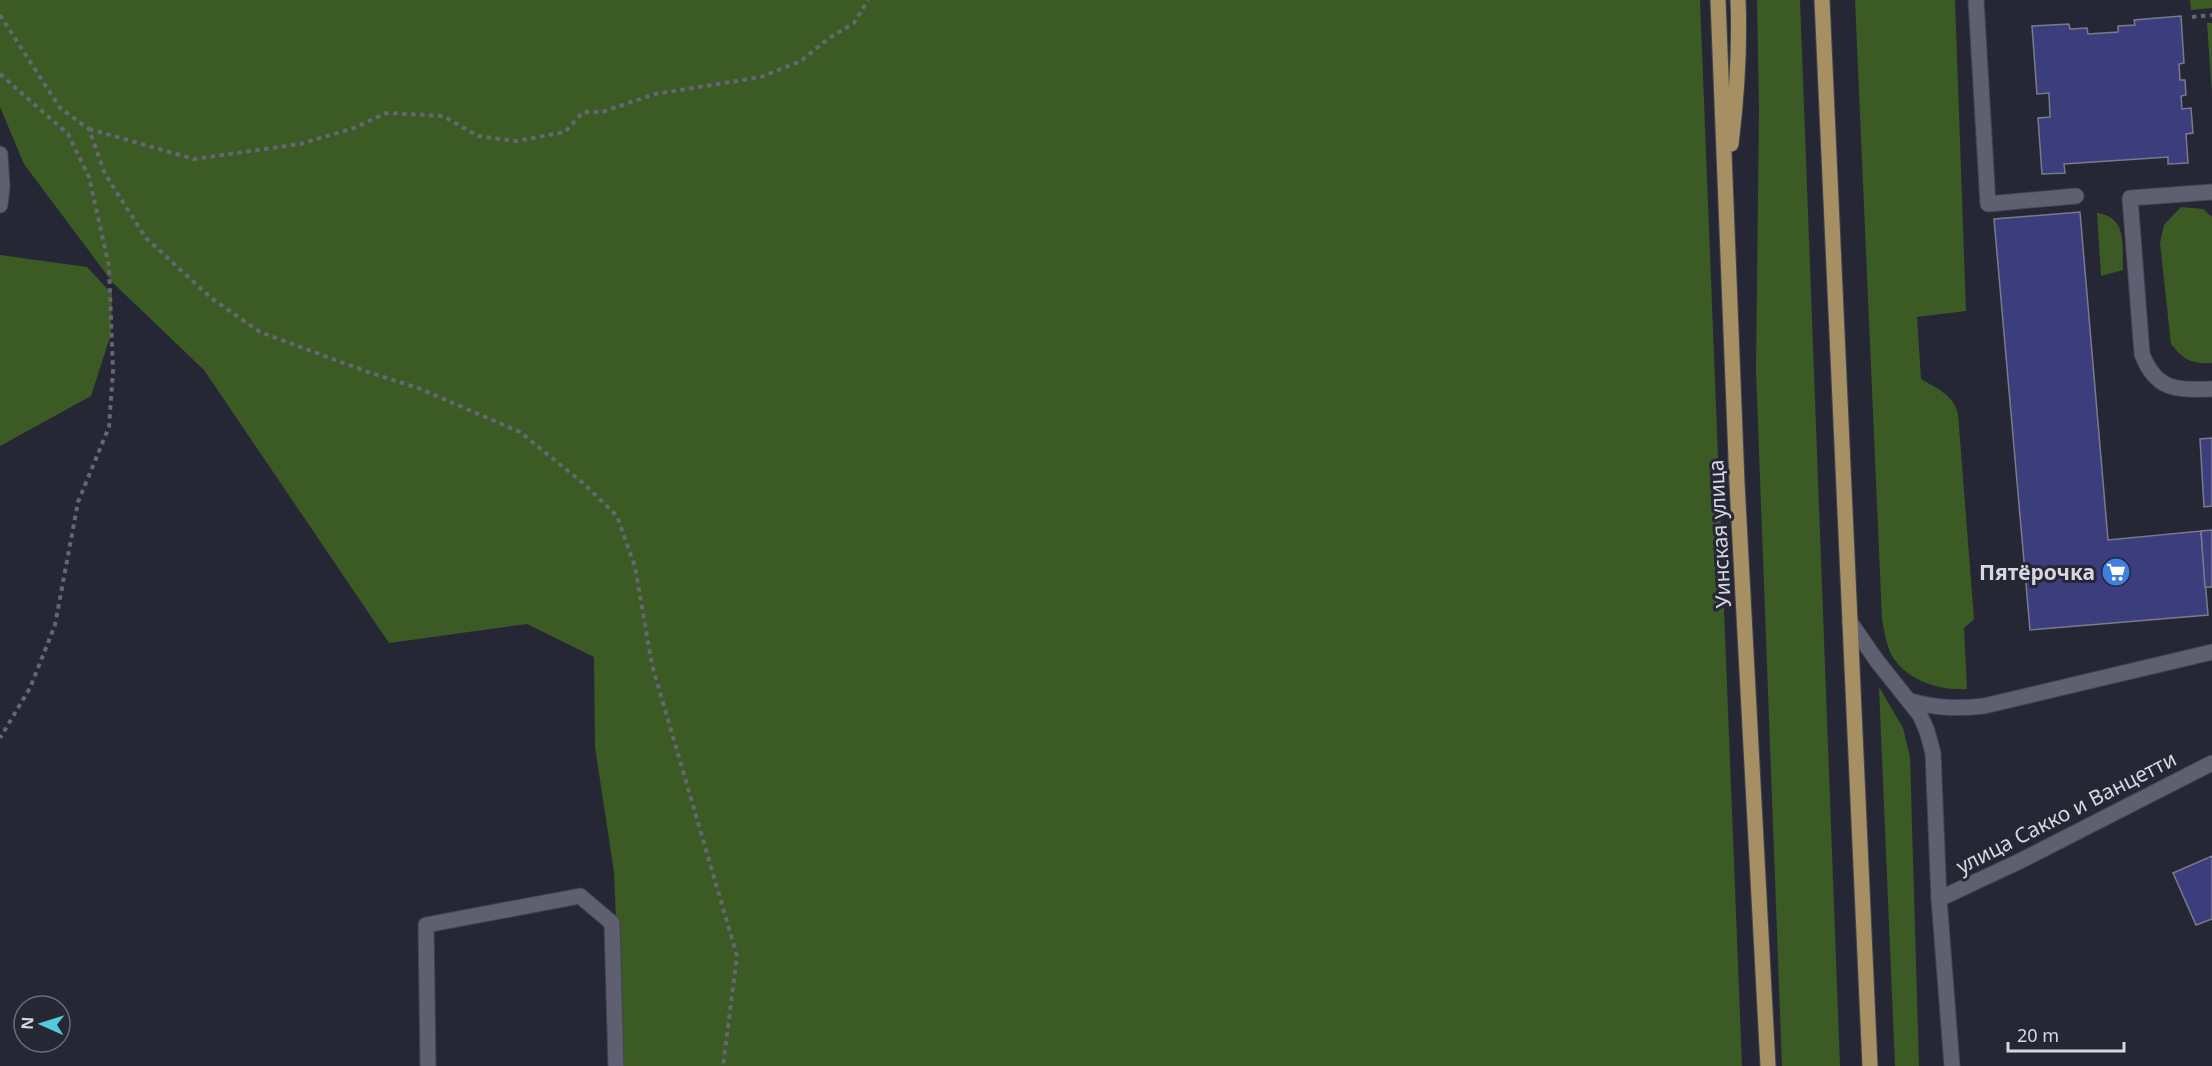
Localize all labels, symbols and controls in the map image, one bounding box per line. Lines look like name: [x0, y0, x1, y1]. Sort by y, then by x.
street label: Уинская улица: [1701, 459, 1737, 609]
supermarket icon: Пятёрочка: [2100, 556, 2132, 588]
place label: Пятёрочка: [1979, 558, 2095, 586]
street label: улица Сакко и Ванцетти: [1951, 744, 2181, 880]
north arrow: [12, 994, 72, 1054]
scale bar: [2008, 1015, 2124, 1053]
text: N: [16, 1016, 38, 1030]
text: 20 m: [2017, 1023, 2059, 1047]

